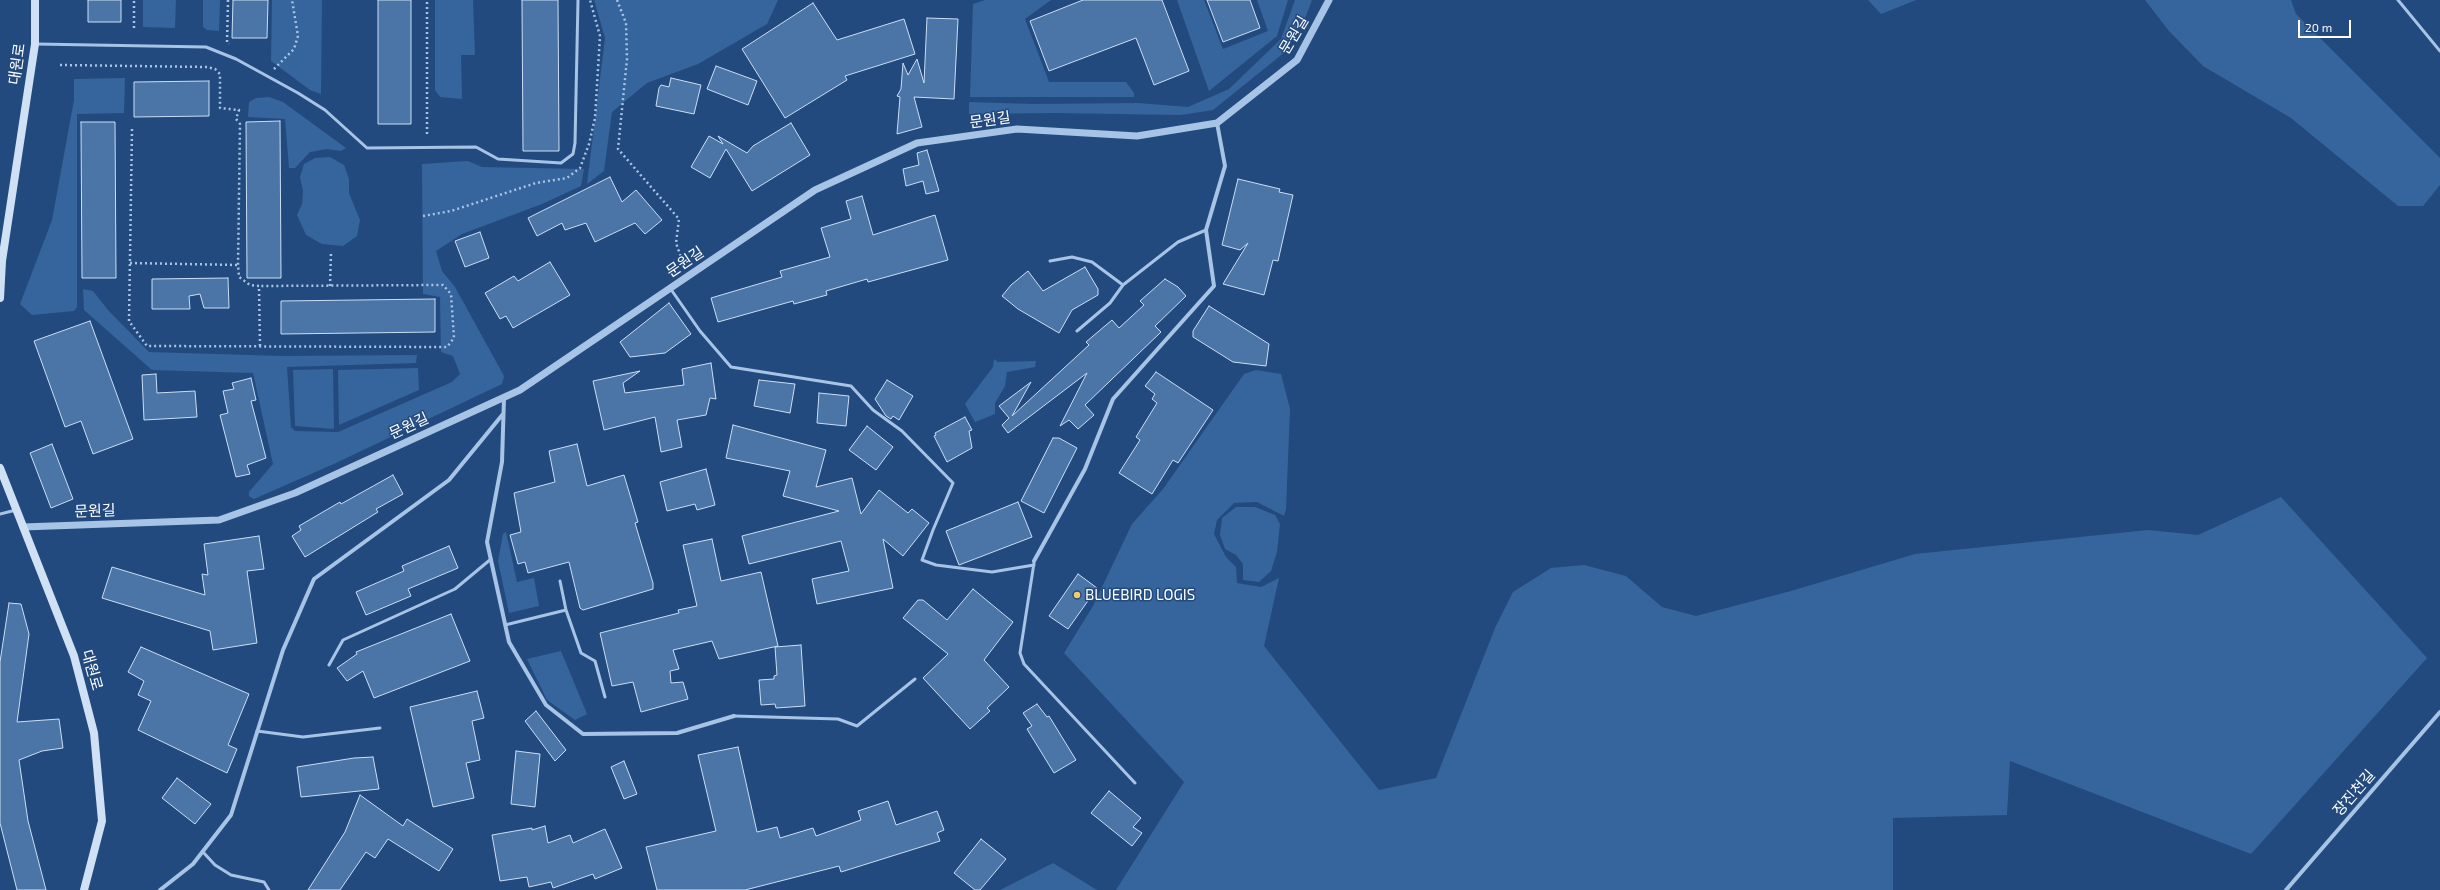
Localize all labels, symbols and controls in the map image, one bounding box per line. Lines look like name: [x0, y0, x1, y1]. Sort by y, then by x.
scale bar: [2300, 12, 2353, 38]
street label: 문원길: [1276, 13, 1312, 57]
text: 20 m: [2305, 20, 2332, 34]
street label: 대원로: [5, 42, 29, 86]
street label: 문원길: [968, 108, 1012, 132]
street label: 문원길: [663, 243, 707, 281]
street label: 문원길: [386, 409, 432, 443]
street label: 문원길: [74, 501, 116, 521]
place label: BLUEBIRD LOGIS: [1085, 586, 1195, 604]
marker: BLUEBIRD LOGIS: [1072, 590, 1082, 600]
street label: 대원로: [78, 648, 106, 692]
street label: 장진천길: [2329, 766, 2379, 820]

